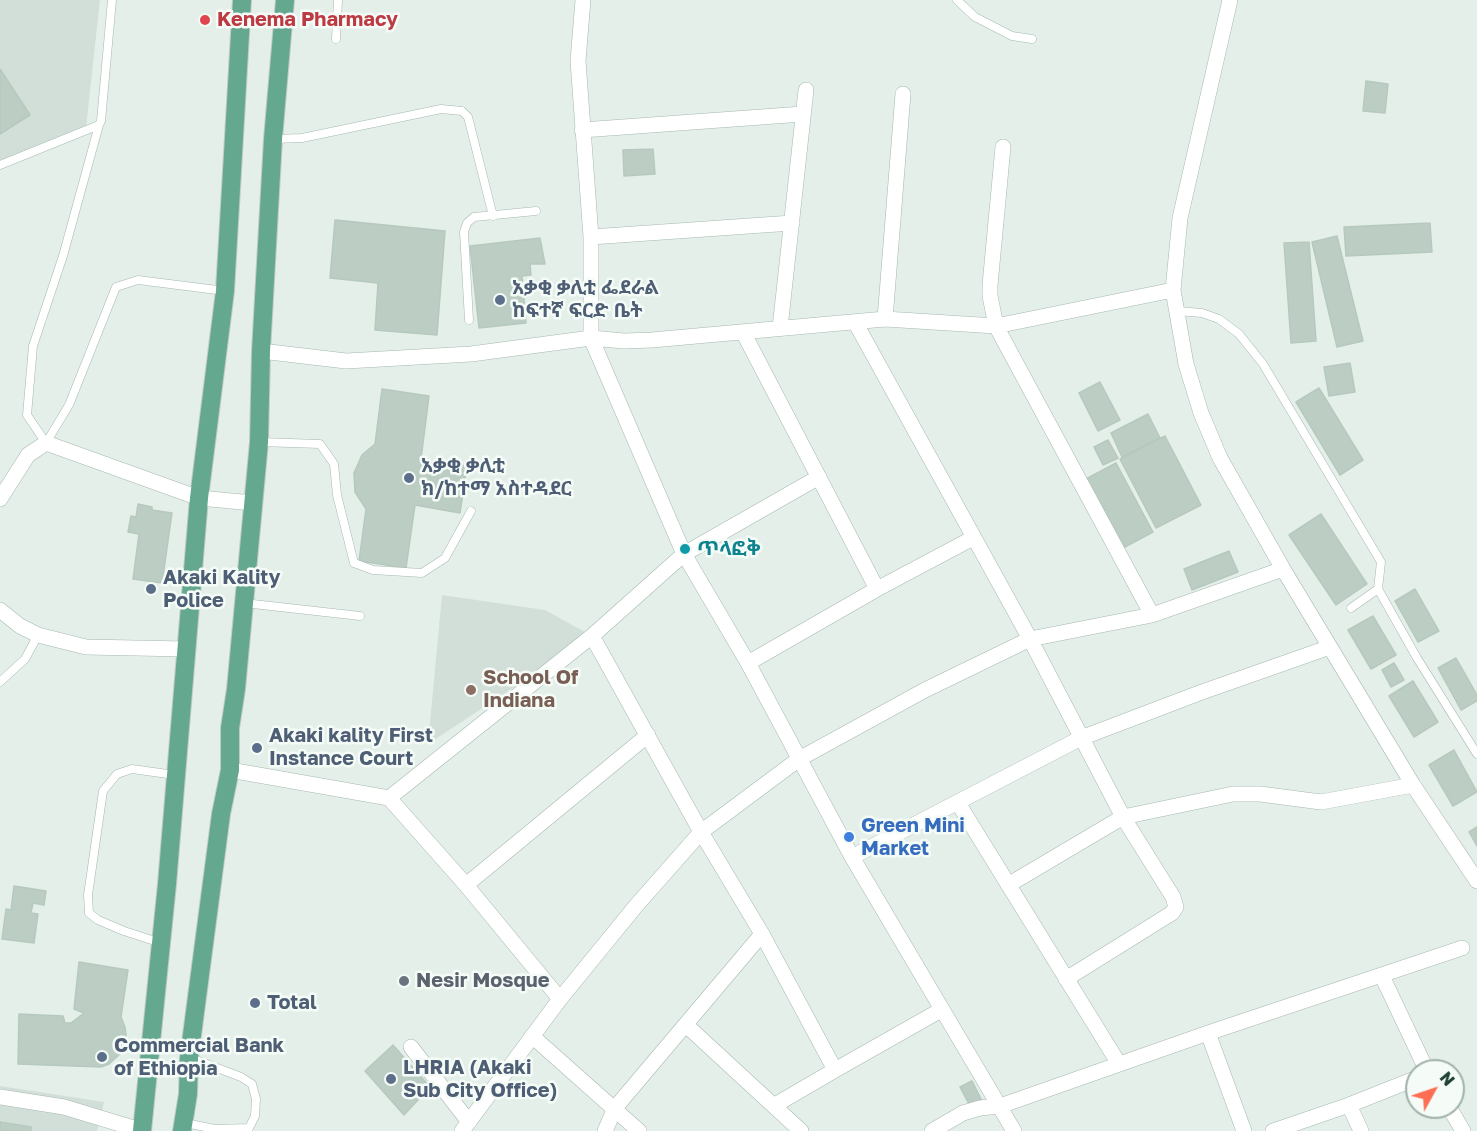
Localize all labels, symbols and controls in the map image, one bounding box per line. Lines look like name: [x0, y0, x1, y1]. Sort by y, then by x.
place label: Kenema Pharmacy: [217, 8, 398, 32]
marker: Kenema Pharmacy: [198, 13, 212, 27]
place label: አቃቂ ቃሊቲ ፌደራል ከፍተኛ ፍርድ ቤት: [512, 276, 659, 323]
marker: አቃቂ ቃሊቲ ፌደራል ከፍተኛ ፍርድ ቤት: [493, 293, 507, 307]
place label: አቃቂ ቃሊቲ ክ/ከተማ አስተዳደር: [421, 454, 571, 501]
marker: አቃቂ ቃሊቲ ክ/ከተማ አስተዳደር: [402, 471, 416, 485]
place label: ጥላፎቅ: [697, 537, 761, 561]
marker: ጥላፎቅ: [678, 542, 692, 556]
place label: Akaki Kality Police: [163, 566, 281, 613]
marker: Akaki Kality Police: [144, 582, 158, 596]
place label: School Of Indiana: [483, 666, 578, 713]
marker: School Of Indiana: [464, 683, 478, 697]
place label: Akaki kality First Instance Court: [269, 724, 433, 771]
marker: Akaki kality First Instance Court: [250, 741, 264, 755]
place label: Green Mini Market: [861, 814, 965, 861]
marker: Green Mini Market: [842, 830, 856, 844]
place label: Nesir Mosque: [416, 969, 549, 993]
marker: Nesir Mosque: [397, 974, 411, 988]
place label: Total: [267, 991, 317, 1015]
marker: Total: [248, 996, 262, 1010]
place label: Commercial Bank of Ethiopia: [114, 1034, 284, 1081]
marker: Commercial Bank of Ethiopia: [95, 1050, 109, 1064]
place label: LHRIA (Akaki Sub City Office): [403, 1056, 557, 1103]
north arrow: [1405, 1059, 1465, 1119]
text: N: [1436, 1068, 1459, 1090]
marker: LHRIA (Akaki Sub City Office): [384, 1072, 398, 1086]

